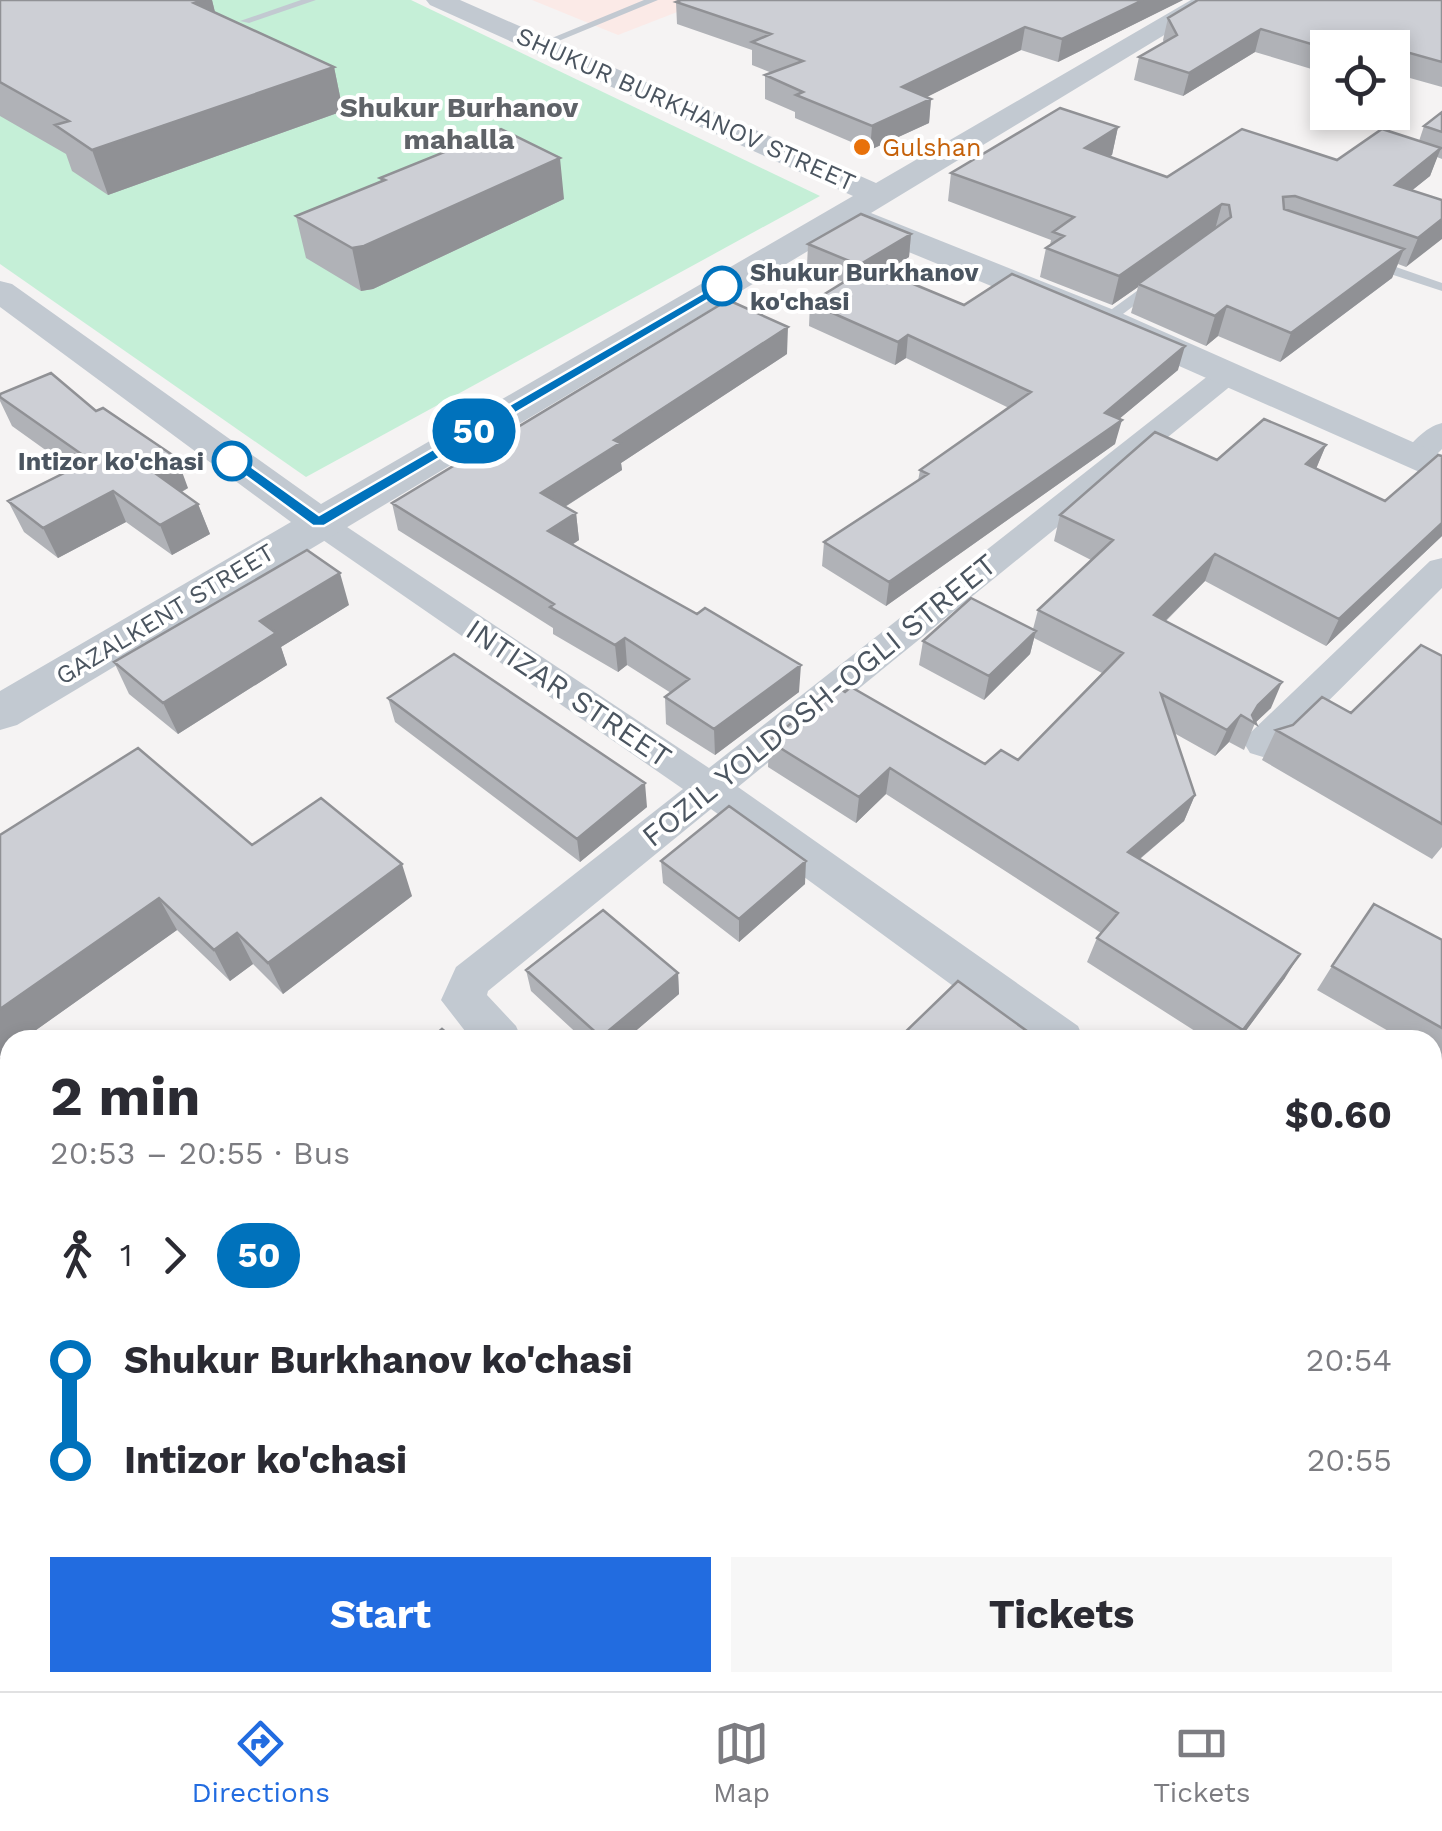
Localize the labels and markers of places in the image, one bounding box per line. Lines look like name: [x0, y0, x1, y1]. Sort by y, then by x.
place label: Gulshan: [882, 133, 981, 162]
marker: Gulshan: [851, 136, 873, 158]
place label: Shukur Burkhanov ko'chasi: [750, 258, 980, 316]
marker: Shukur Burkhanov ko'chasi: [703, 267, 741, 305]
marker: Intizor ko'chasi: [213, 442, 251, 480]
place label: Intizor ko'chasi: [18, 447, 204, 476]

